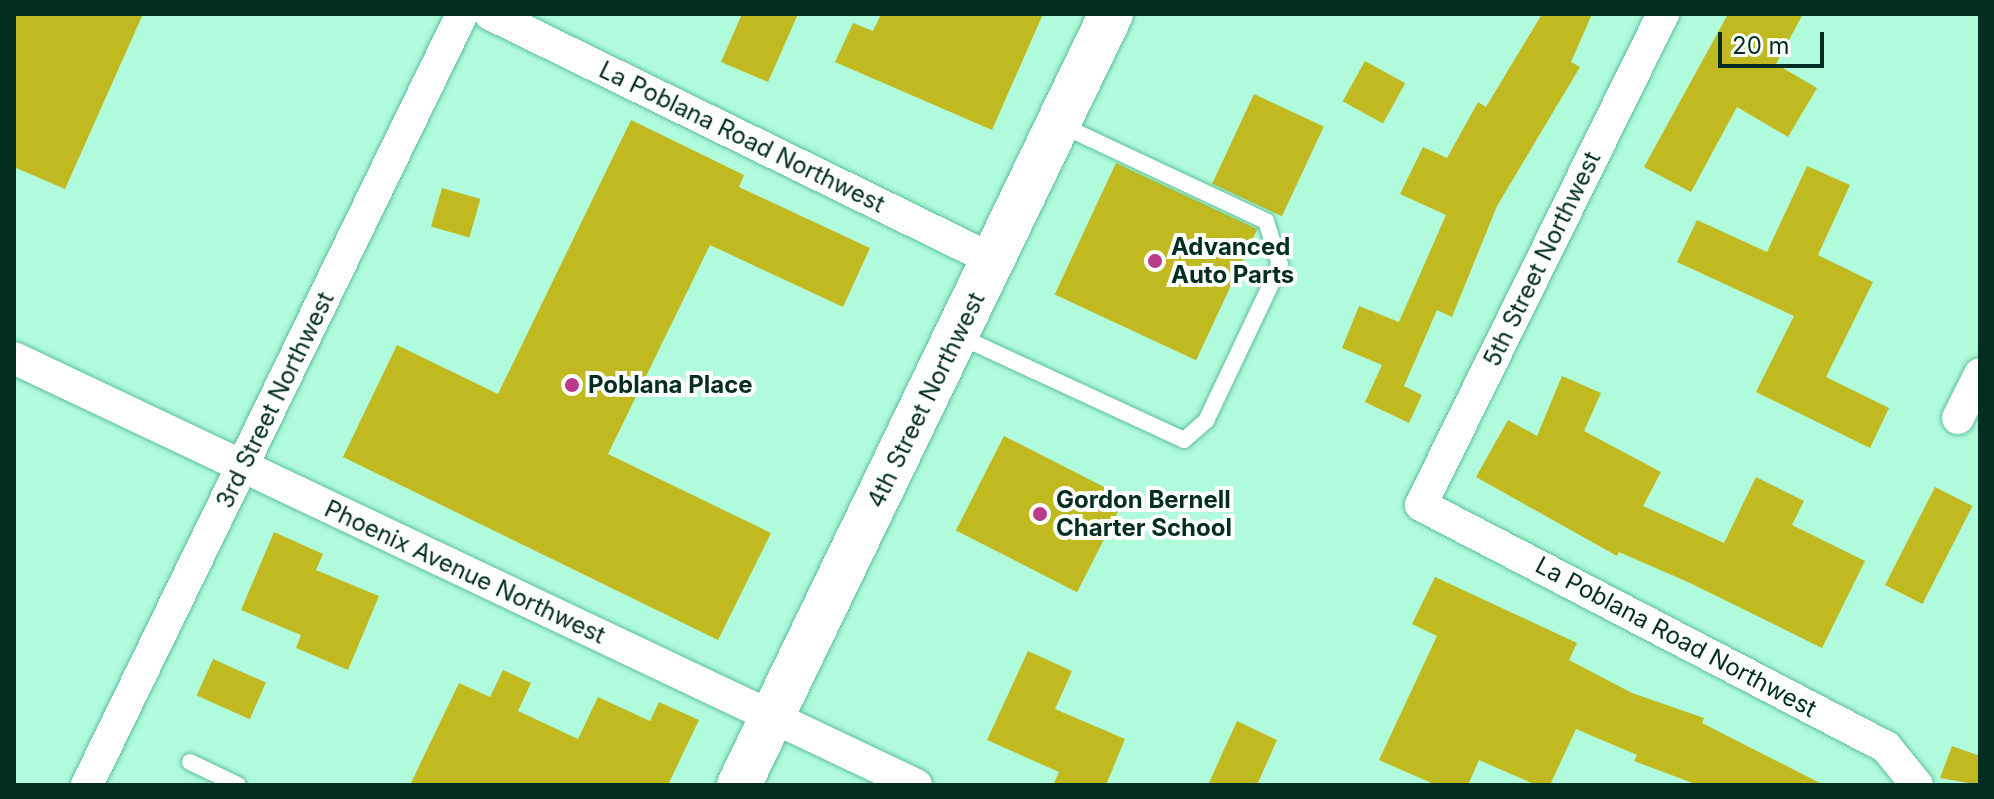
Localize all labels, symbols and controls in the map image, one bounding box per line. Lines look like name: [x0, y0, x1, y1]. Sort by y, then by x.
scale bar: [1722, 16, 1828, 66]
text: 20 m: [1732, 31, 1790, 60]
street label: La Poblana Road Northwest: [595, 55, 889, 219]
street label: 5th Street Northwest: [1477, 147, 1607, 371]
place label: Advanced Auto Parts: [1171, 233, 1294, 289]
marker: Advanced Auto Parts: [1146, 252, 1164, 270]
street label: 3rd Street Northwest: [210, 287, 340, 513]
street label: 4th Street Northwest: [861, 287, 991, 513]
place label: Poblana Place: [588, 371, 753, 399]
marker: Poblana Place: [563, 376, 581, 394]
place label: Gordon Bernell Charter School: [1056, 486, 1232, 542]
street label: Phoenix Avenue Northwest: [320, 494, 610, 650]
marker: Gordon Bernell Charter School: [1031, 505, 1049, 523]
street label: La Poblana Road Northwest: [1531, 551, 1821, 723]

